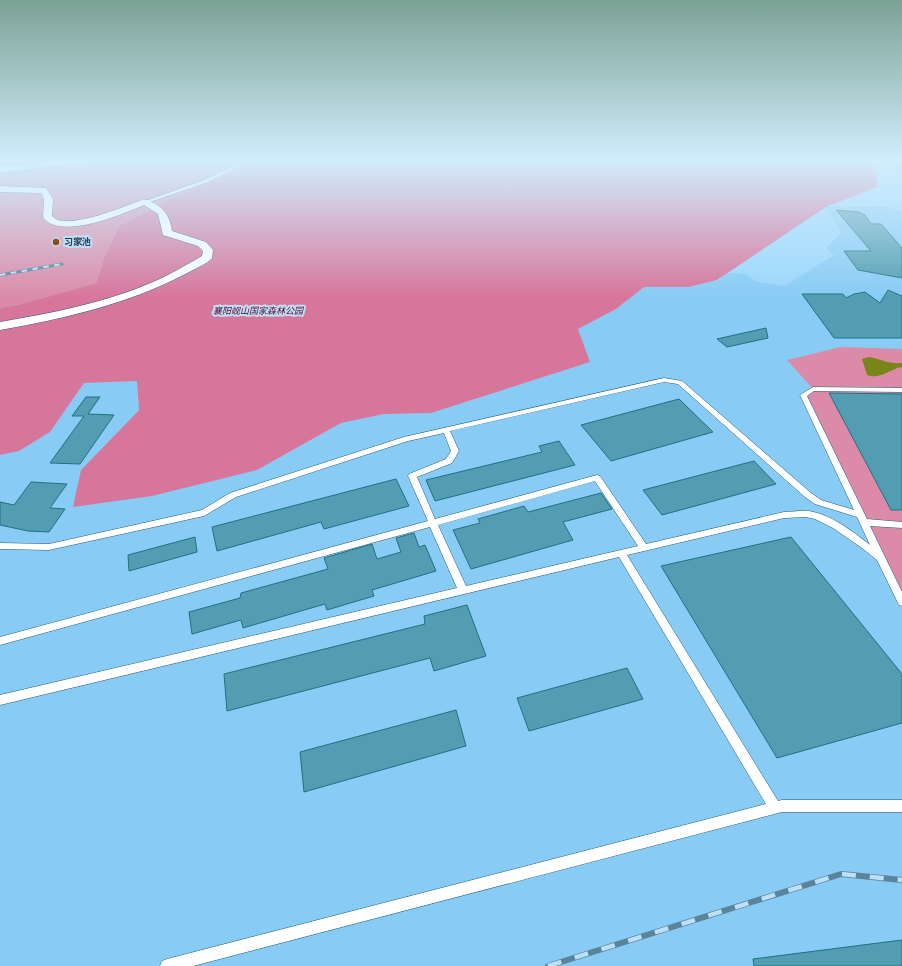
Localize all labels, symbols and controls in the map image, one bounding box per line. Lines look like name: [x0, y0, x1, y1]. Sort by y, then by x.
marker: 习家池: [51, 237, 61, 247]
place label: 习家池: [64, 237, 91, 247]
park label: 襄阳岘山国家森林公园: [213, 306, 305, 316]

